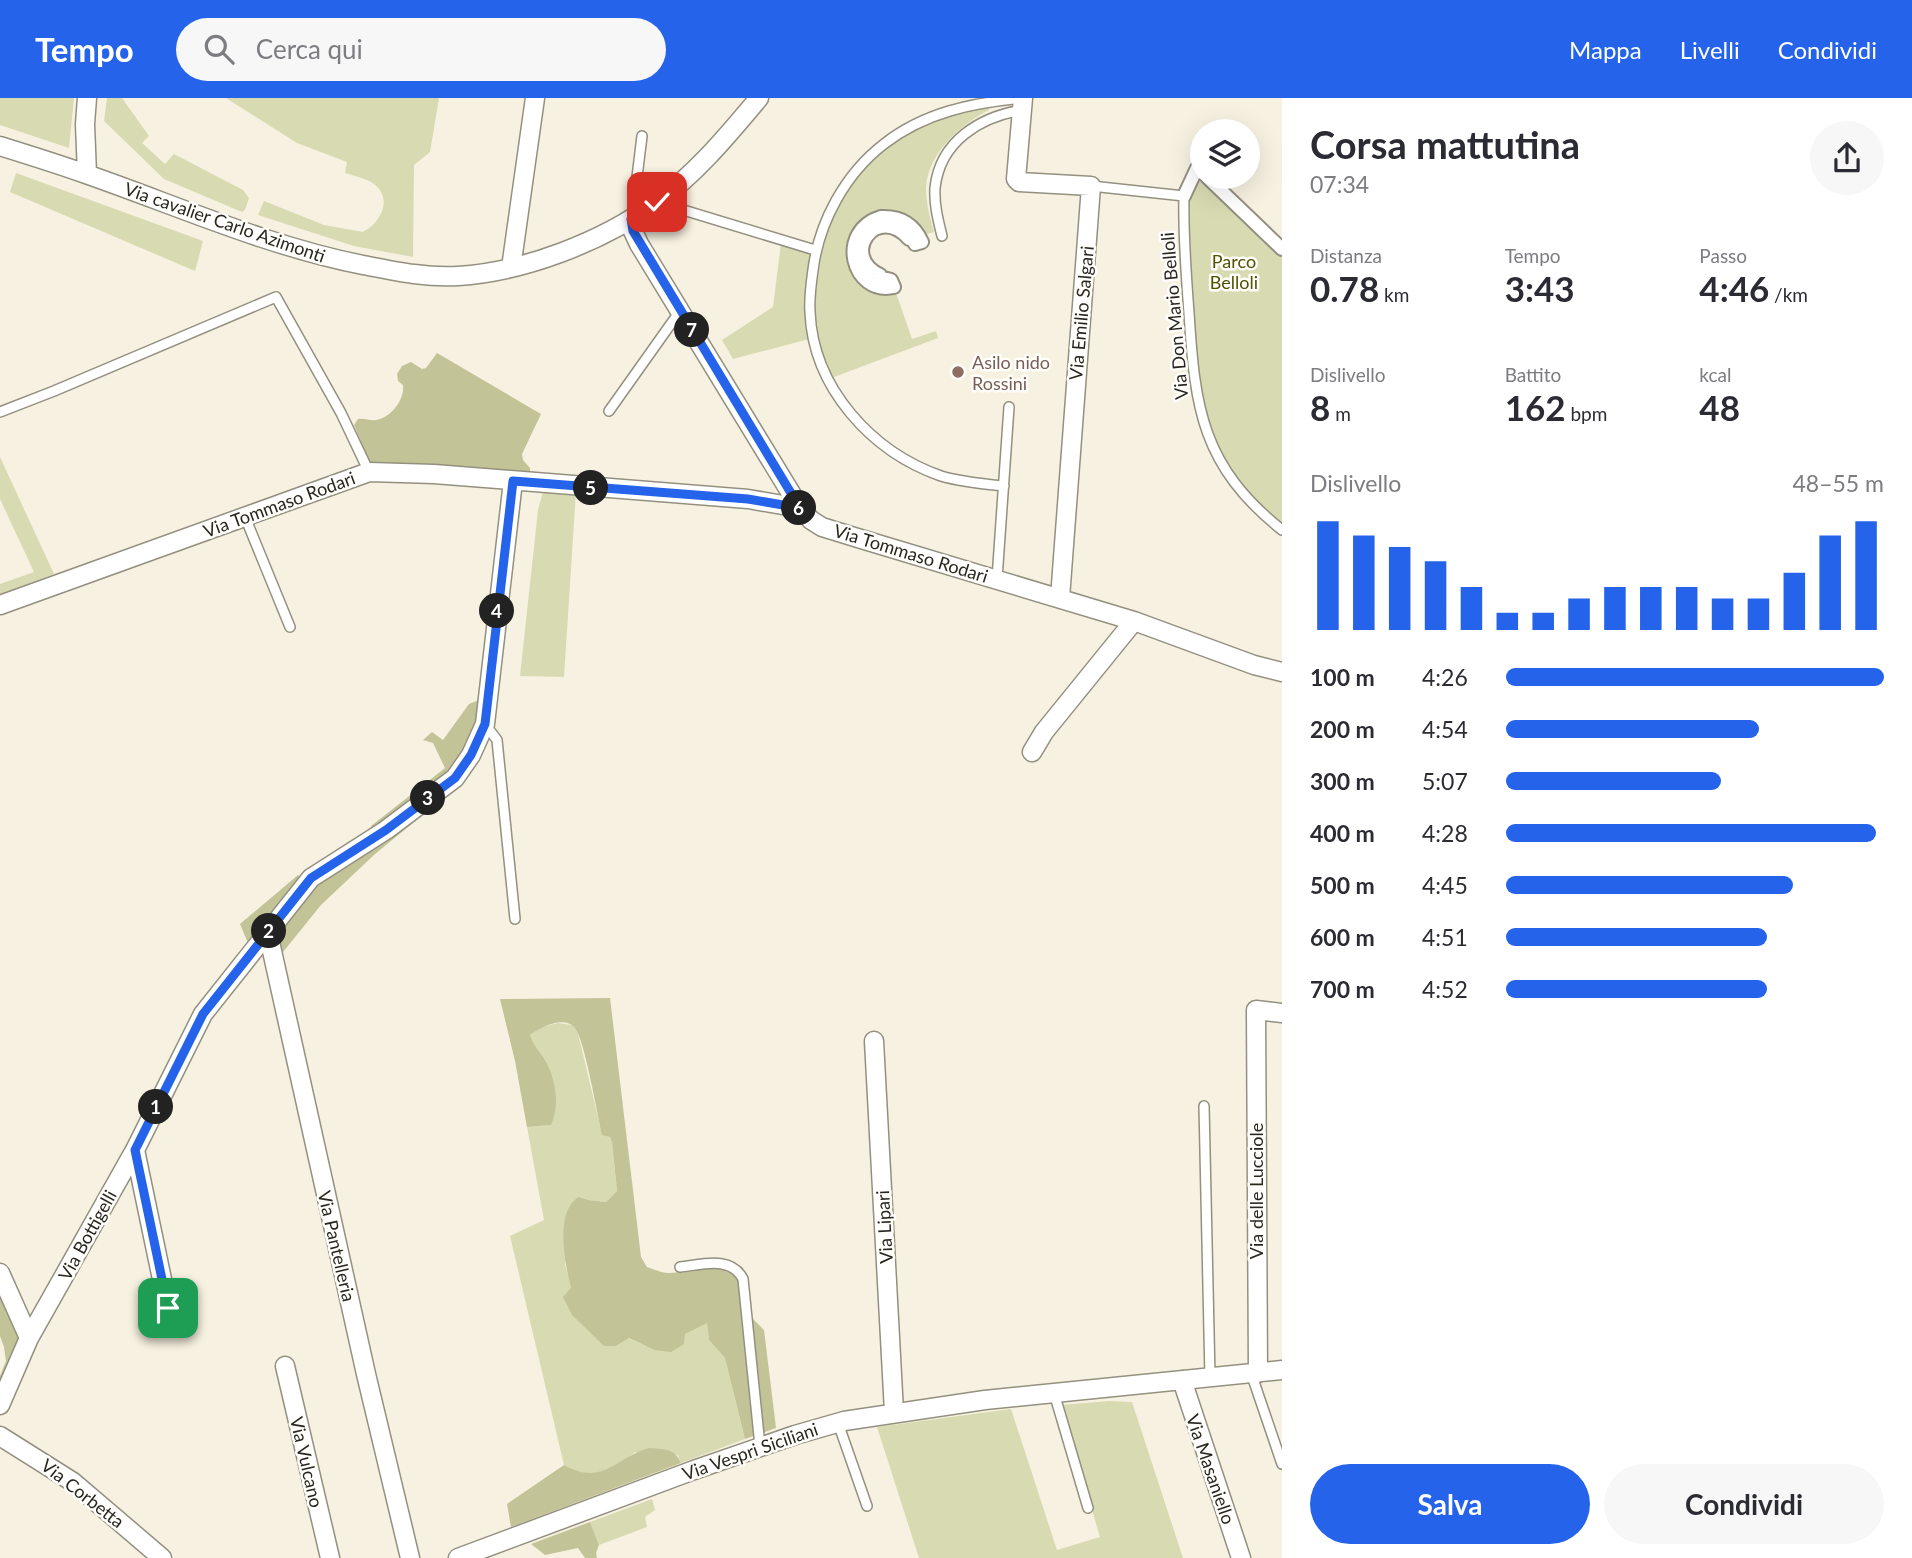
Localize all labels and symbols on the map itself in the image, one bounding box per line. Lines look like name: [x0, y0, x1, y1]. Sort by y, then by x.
pin: [627, 172, 687, 232]
street label: Via cavalier Carlo Azimonti: [122, 177, 328, 267]
street label: Via Don Mario Belloli: [1156, 231, 1192, 401]
street label: Via Emilio Salgari: [1064, 245, 1098, 381]
park label: Parco Belloli: [1210, 250, 1258, 293]
pin: 7: [674, 313, 710, 348]
place label: Asilo nido Rossini: [972, 351, 1050, 394]
marker: Asilo nido Rossini: [950, 364, 966, 380]
street label: Via Tommaso Rodari: [200, 466, 358, 542]
pin: 5: [574, 470, 608, 506]
pin: 6: [782, 490, 816, 526]
street label: Via Tommaso Rodari: [831, 519, 991, 587]
pin: 4: [480, 594, 514, 628]
pin: 3: [410, 780, 446, 816]
pin: 2: [252, 914, 286, 948]
pin: 1: [138, 1090, 174, 1124]
street label: Via delle Lucciole: [1245, 1123, 1267, 1259]
street label: Via Bottigelli: [53, 1186, 121, 1284]
street label: Via Pantelleria: [314, 1188, 360, 1304]
street label: Via Lipari: [871, 1190, 897, 1264]
pin: [138, 1278, 198, 1338]
street label: Via Masaniello: [1182, 1411, 1240, 1527]
street label: Via Vulcano: [286, 1414, 328, 1510]
street label: Via Vespri Siciliani: [679, 1417, 821, 1485]
street label: Via Corbetta: [37, 1454, 129, 1532]

